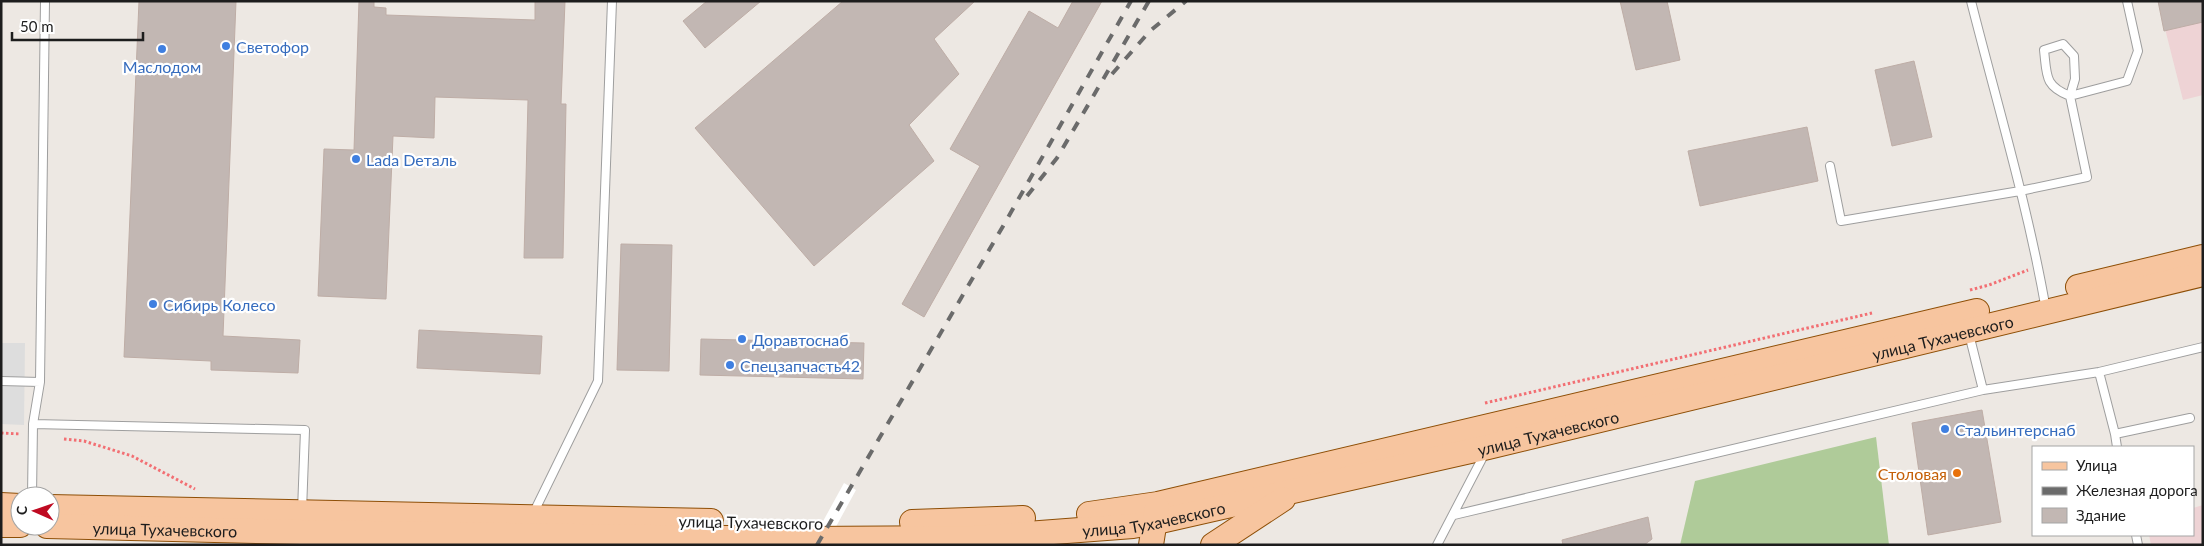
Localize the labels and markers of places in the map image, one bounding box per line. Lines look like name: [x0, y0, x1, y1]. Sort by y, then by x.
place label: Светофор: [236, 37, 309, 56]
marker: Светофор: [220, 40, 232, 52]
marker: Маслодом: [156, 43, 168, 55]
place label: Маслодом: [123, 57, 201, 76]
place label: Lada Dеталь: [366, 150, 457, 169]
marker: Lada Dеталь: [350, 153, 362, 165]
place label: Сибирь Колесо: [163, 295, 275, 314]
marker: Сибирь Колесо: [147, 298, 159, 310]
place label: Доравтоснаб: [752, 330, 849, 349]
marker: Доравтоснаб: [736, 333, 748, 345]
place label: Спецзапчасть42: [740, 356, 860, 375]
marker: Спецзапчасть42: [724, 359, 736, 371]
place label: Стальинтерснаб: [1955, 420, 2076, 439]
marker: Стальинтерснаб: [1939, 423, 1951, 435]
place label: Столовая: [1878, 464, 1947, 483]
marker: Столовая: [1951, 467, 1963, 479]

